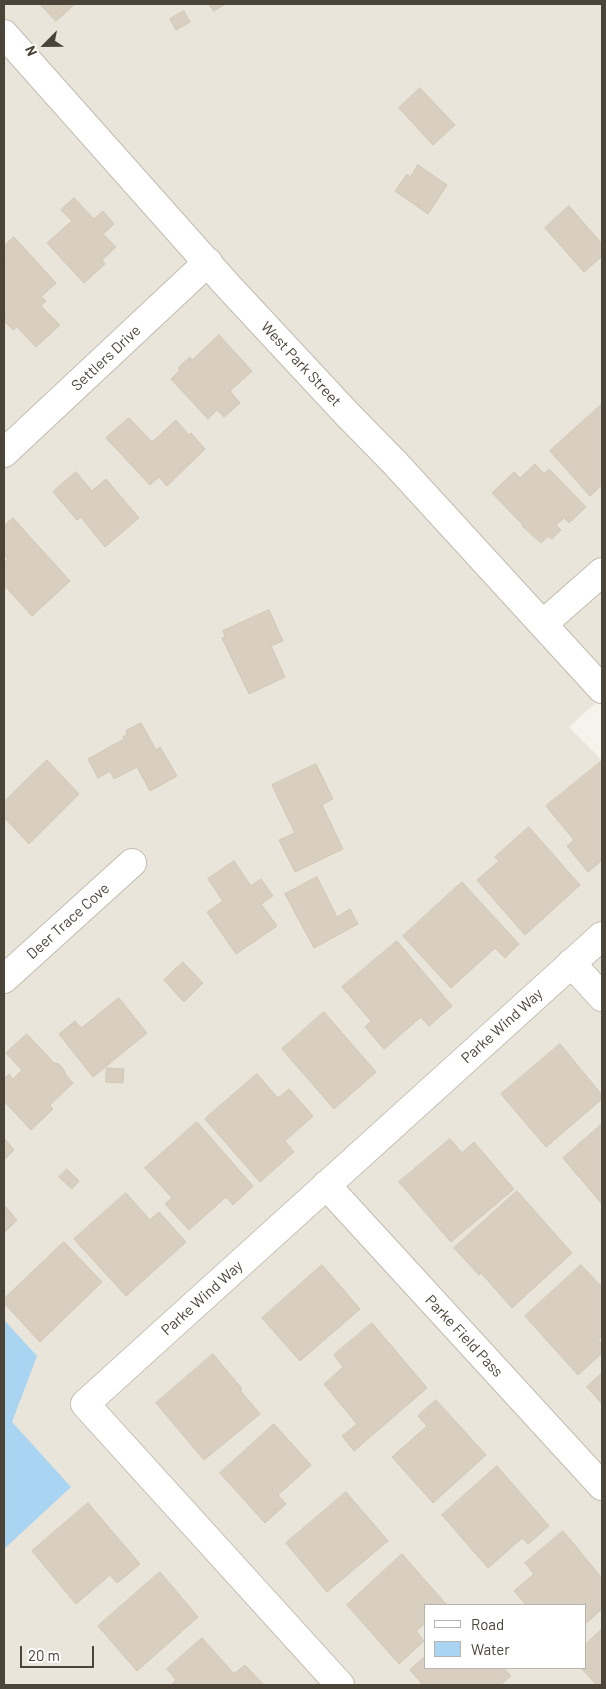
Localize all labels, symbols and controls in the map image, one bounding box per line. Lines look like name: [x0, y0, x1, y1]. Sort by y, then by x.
north arrow: [20, 20, 70, 70]
text: N: [21, 43, 40, 59]
street label: West Park Street: [257, 318, 345, 410]
street label: Settlers Drive: [68, 321, 144, 395]
street label: Deer Trace Cove: [23, 879, 113, 963]
street label: Parke Wind Way: [458, 985, 546, 1067]
street label: Parke Wind Way: [158, 1257, 246, 1339]
street label: Parke Field Pass: [421, 1291, 507, 1381]
legend: [424, 1604, 586, 1669]
text: Road: [471, 1615, 504, 1633]
scale bar: [22, 1636, 96, 1668]
text: Water: [471, 1640, 510, 1658]
text: 20 m: [28, 1646, 60, 1664]

